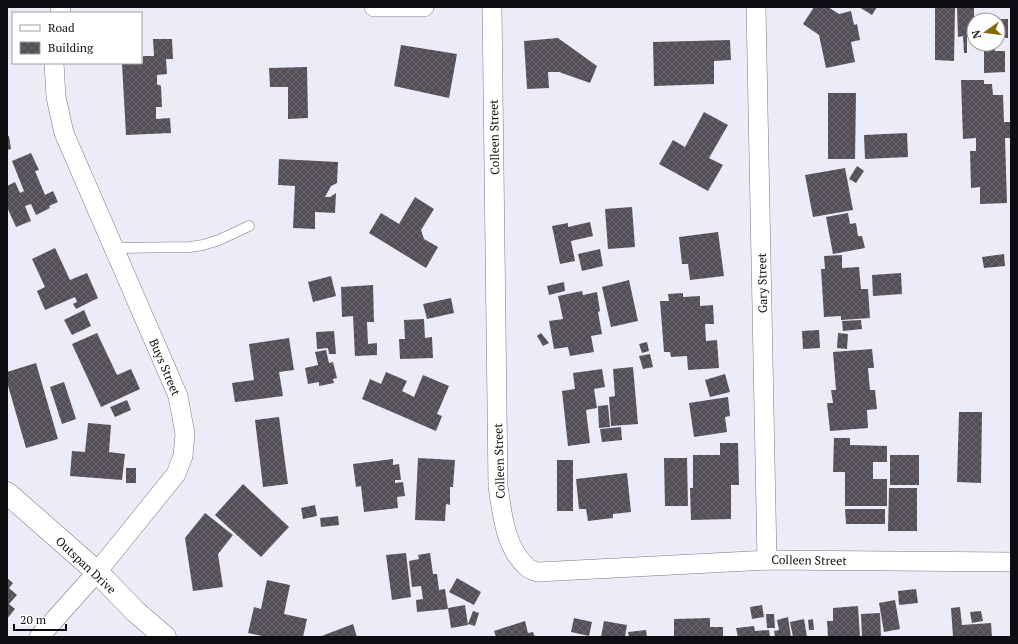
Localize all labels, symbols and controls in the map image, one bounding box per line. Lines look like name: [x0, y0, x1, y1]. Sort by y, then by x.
legend: [12, 12, 142, 64]
north arrow: [966, 12, 1006, 52]
text: Road: [48, 20, 75, 35]
text: N: [968, 28, 984, 40]
text: Building: [48, 40, 94, 55]
street label: Colleen Street: [486, 99, 502, 175]
street label: Gary Street: [754, 252, 770, 313]
street label: Buys Street: [146, 336, 184, 398]
street label: Colleen Street: [490, 422, 508, 499]
street label: Outspan Drive: [53, 533, 119, 597]
street label: Colleen Street: [771, 552, 847, 568]
scale bar: [14, 606, 66, 632]
text: 20 m: [20, 612, 47, 627]

